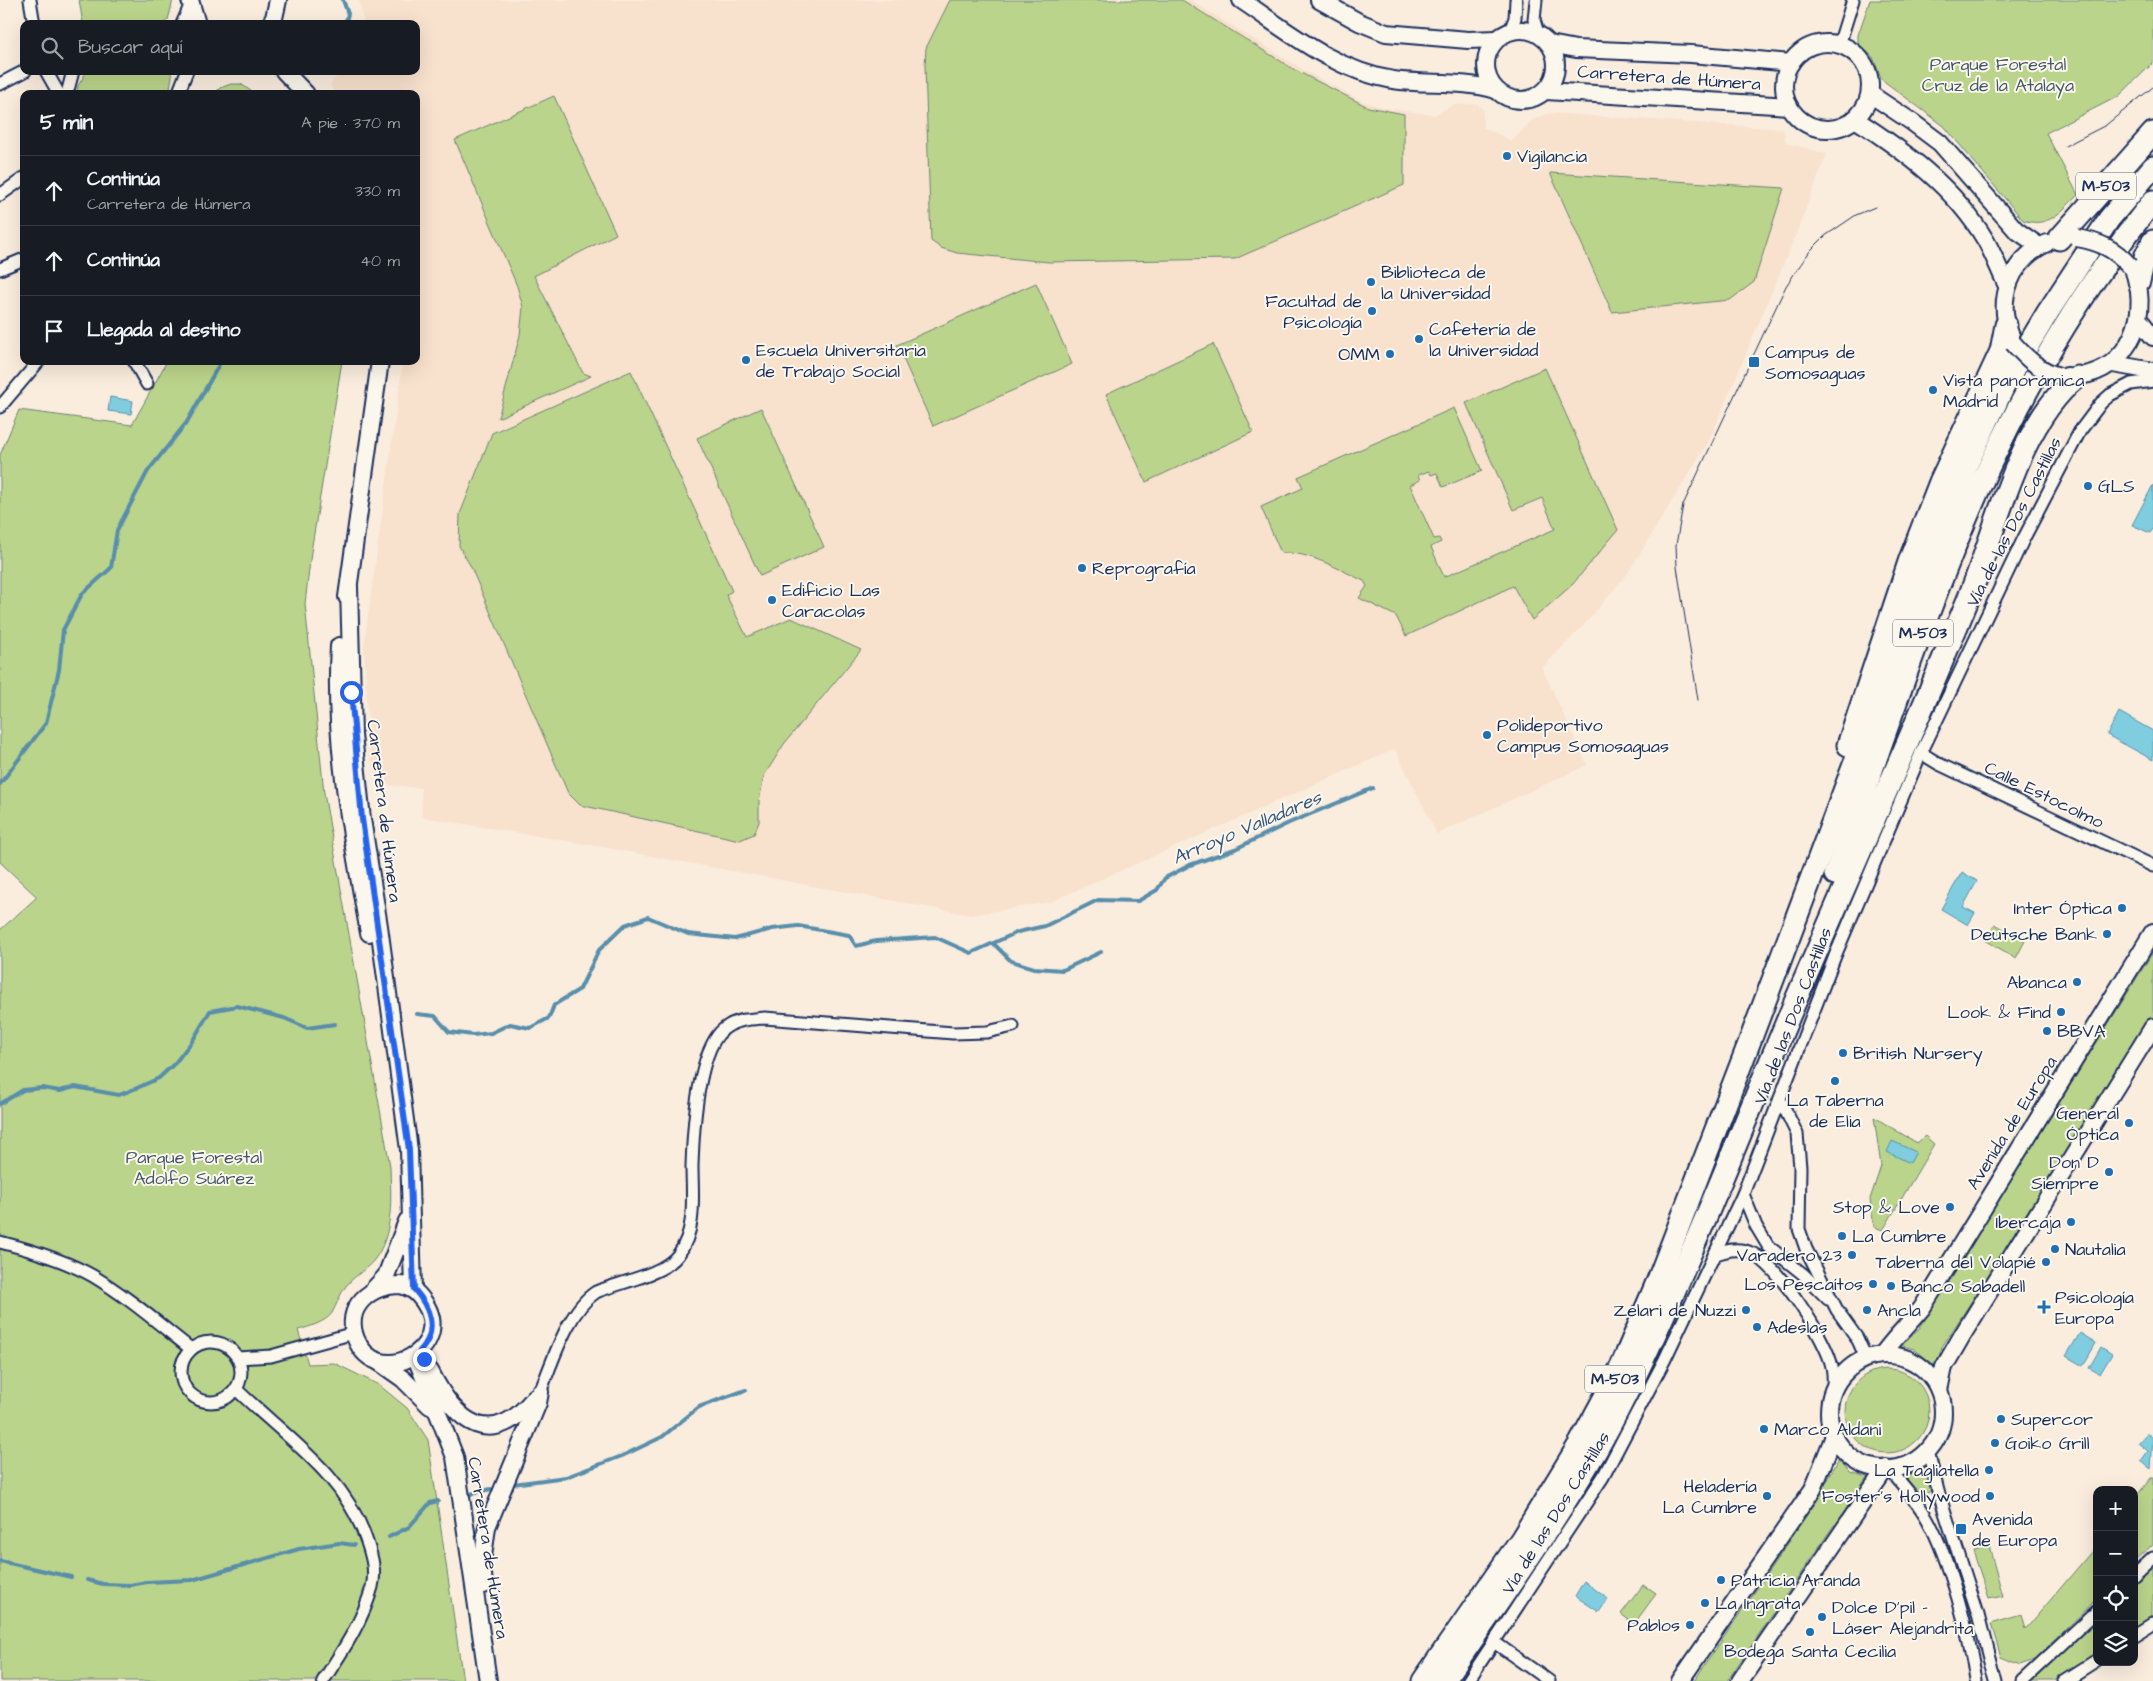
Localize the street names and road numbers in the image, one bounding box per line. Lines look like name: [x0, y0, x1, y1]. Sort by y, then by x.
street label: Carretera de Húmera: [1576, 59, 1762, 97]
road number: M-503: [2076, 172, 2136, 200]
street label: Vía de las Dos Castillas: [1960, 433, 2068, 611]
road number: M-503: [1893, 620, 1953, 646]
street label: Carretera de Húmera: [360, 718, 408, 904]
street label: Calle Estocolmo: [1980, 755, 2108, 835]
street label: Vía de las Dos Castillas: [1748, 924, 1838, 1108]
street label: Avenida de Europa: [1961, 1051, 2063, 1195]
road number: M-503: [1585, 1366, 1645, 1392]
street label: Vía de las Dos Castillas: [1496, 1427, 1616, 1599]
street label: Carretera de Húmera: [461, 1455, 515, 1641]

